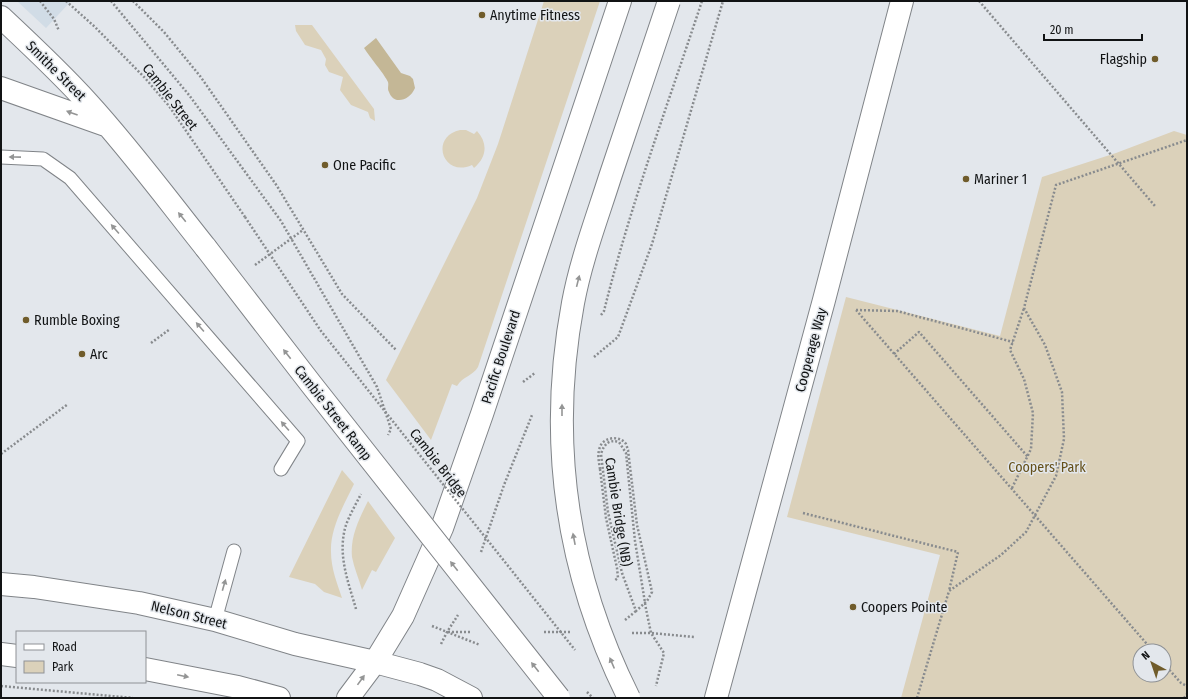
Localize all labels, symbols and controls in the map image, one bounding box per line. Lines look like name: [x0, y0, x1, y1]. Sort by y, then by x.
place label: Anytime Fitness: [490, 7, 580, 24]
marker: Anytime Fitness: [477, 10, 487, 20]
scale bar: [1044, 16, 1142, 42]
text: 20 m: [1050, 23, 1074, 37]
street label: Smithe Street: [22, 37, 90, 105]
place label: Flagship: [1100, 51, 1147, 68]
marker: Flagship: [1150, 54, 1160, 64]
street label: Cambie Street: [139, 60, 202, 134]
one-way arrow: [66, 110, 78, 116]
one-way arrow: [8, 154, 21, 160]
place label: One Pacific: [333, 157, 396, 174]
marker: One Pacific: [320, 160, 330, 170]
place label: Mariner 1: [974, 171, 1027, 188]
marker: Mariner 1: [961, 174, 971, 184]
one-way arrow: [177, 212, 186, 223]
one-way arrow: [110, 224, 119, 235]
one-way arrow: [576, 275, 582, 288]
street label: Cooperage Way: [792, 305, 831, 394]
street label: Pacific Boulevard: [478, 308, 524, 406]
place label: Rumble Boxing: [34, 312, 120, 329]
marker: Rumble Boxing: [21, 315, 31, 325]
one-way arrow: [196, 323, 205, 332]
place label: Arc: [90, 346, 108, 363]
one-way arrow: [283, 348, 291, 359]
marker: Arc: [77, 349, 87, 359]
street label: Cambie Street Ramp: [291, 362, 375, 464]
one-way arrow: [559, 403, 565, 416]
one-way arrow: [280, 421, 290, 431]
street label: Cambie Bridge: [406, 425, 470, 501]
street label: Cambie Bridge (NB): [601, 456, 635, 568]
park label: Coopers' Park: [1008, 459, 1086, 476]
one-way arrow: [570, 533, 576, 545]
one-way arrow: [450, 560, 459, 571]
one-way arrow: [222, 579, 228, 592]
street label: Nelson Street: [149, 597, 229, 633]
place label: Coopers Pointe: [861, 599, 947, 616]
marker: Coopers Pointe: [848, 602, 858, 612]
legend: [16, 631, 146, 683]
text: Road: [52, 640, 77, 654]
north arrow: [1132, 643, 1172, 683]
text: N: [1139, 649, 1153, 663]
one-way arrow: [609, 657, 615, 669]
text: Park: [52, 660, 74, 674]
one-way arrow: [531, 662, 539, 673]
one-way arrow: [177, 673, 190, 679]
one-way arrow: [357, 675, 365, 685]

